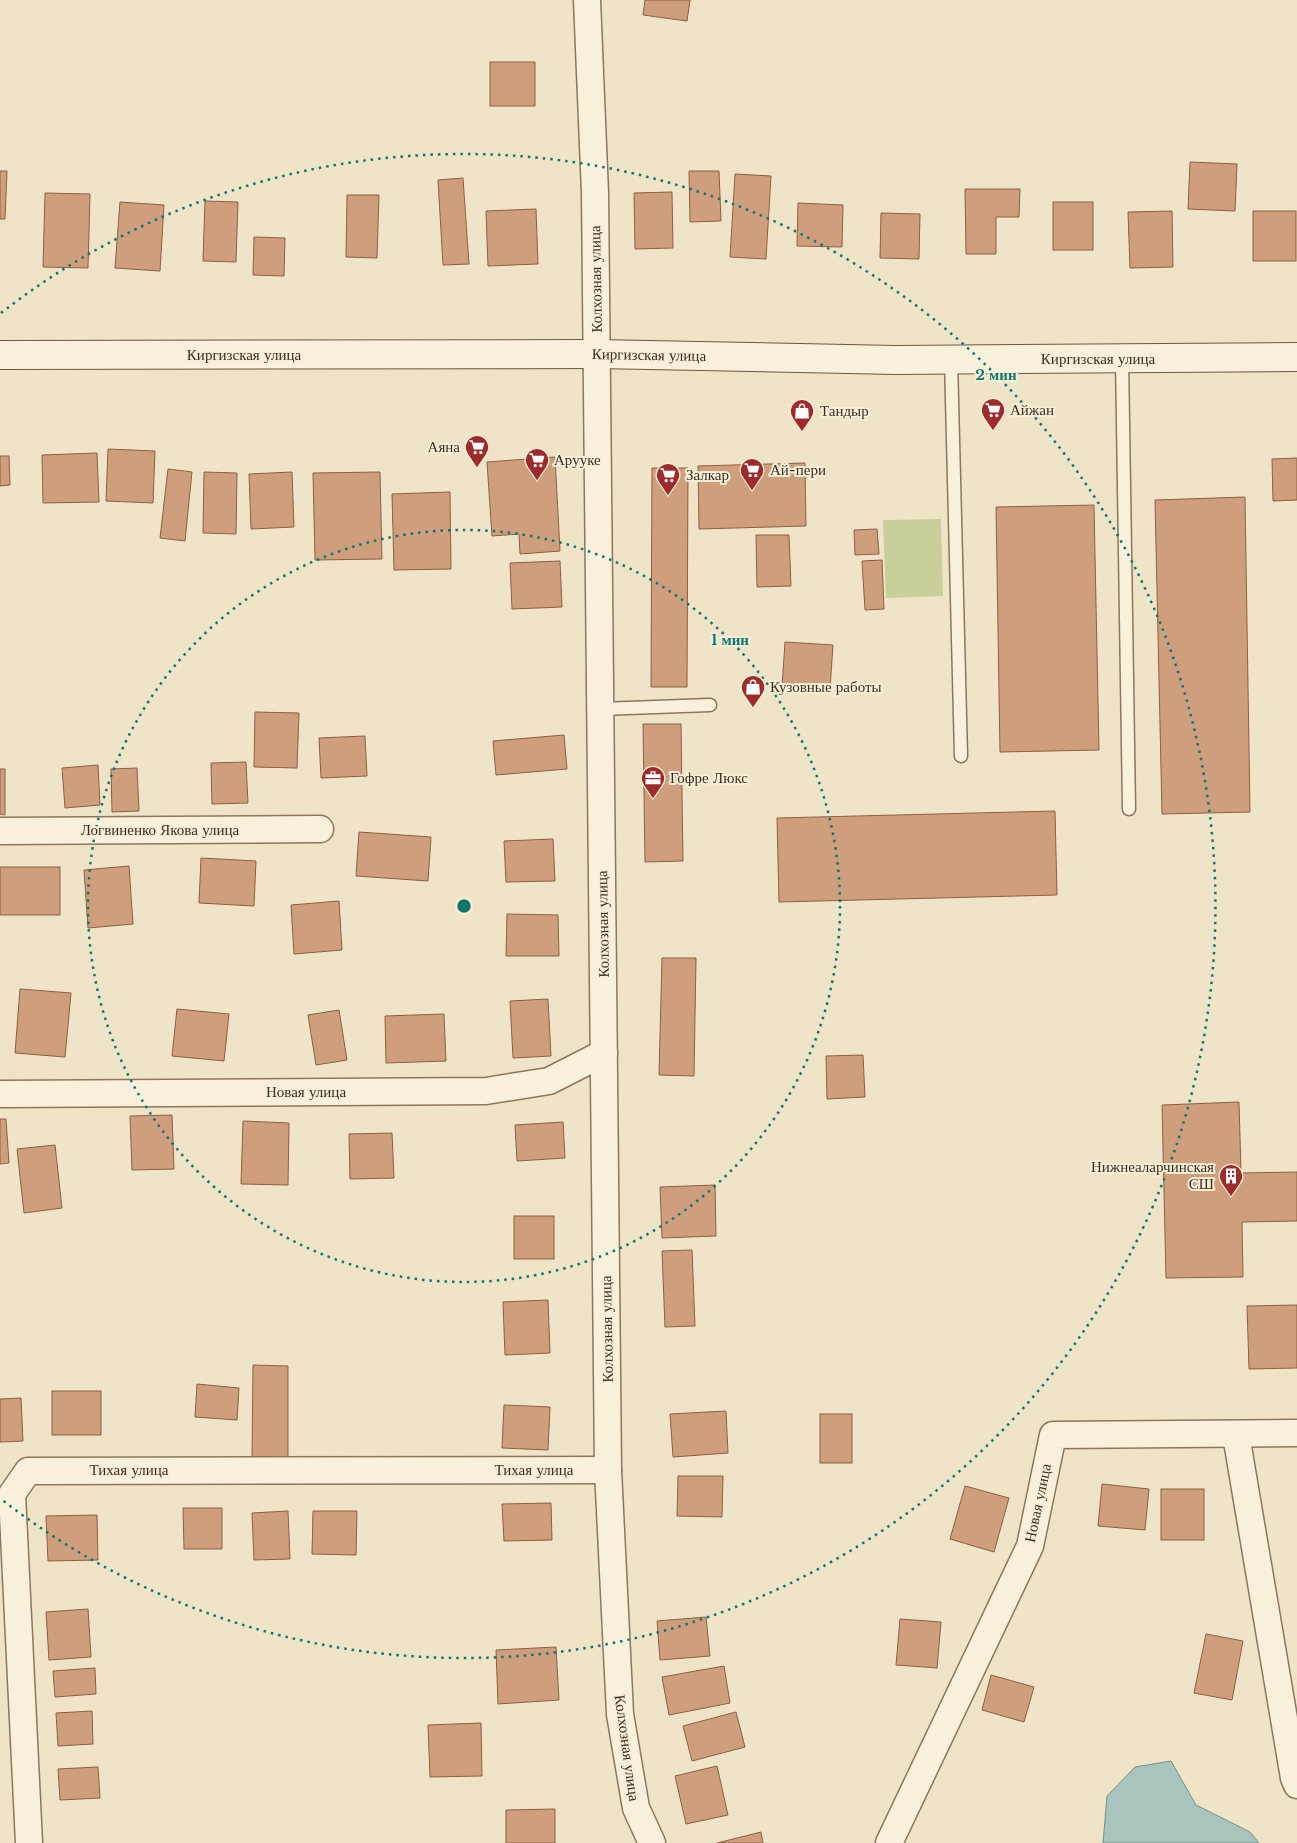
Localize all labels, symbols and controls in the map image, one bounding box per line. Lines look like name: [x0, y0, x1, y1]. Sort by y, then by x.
street label: Колхозная улица: [585, 225, 606, 333]
street label: Киргизская улица: [592, 344, 707, 365]
street label: Киргизская улица: [187, 345, 301, 364]
street label: Киргизская улица: [1041, 349, 1155, 368]
text: 2 мин: [975, 365, 1017, 384]
supermarket icon: Айжан: [980, 397, 1006, 431]
shop icon: Тандыр: [789, 398, 815, 432]
place label: Айжан: [1010, 400, 1054, 419]
place label: Тандыр: [820, 401, 869, 420]
supermarket icon: Аяна: [464, 434, 490, 468]
place label: Аяна: [428, 437, 460, 456]
supermarket icon: Арууке: [524, 447, 550, 481]
place label: Арууке: [554, 450, 601, 469]
supermarket icon: Ай-пери: [739, 457, 765, 491]
place label: Ай-пери: [770, 460, 826, 479]
supermarket icon: Залкар: [655, 462, 681, 496]
place label: Залкар: [686, 465, 729, 484]
text: 1 мин: [711, 630, 749, 649]
shop icon: Кузовные работы: [740, 674, 766, 708]
place label: Кузовные работы: [770, 677, 882, 696]
office icon: Гофре Люкс: [640, 765, 666, 799]
place label: Гофре Люкс: [670, 768, 748, 787]
street label: Логвиненко Якова улица: [81, 820, 240, 839]
street label: Колхозная улица: [592, 870, 613, 978]
centre of rings: [455, 897, 473, 915]
street label: Новая улица: [266, 1082, 346, 1101]
place label: Нижнеаларчинская СШ: [1091, 1157, 1214, 1193]
building icon: Нижнеаларчинская СШ: [1218, 1163, 1244, 1197]
street label: Колхозная улица: [596, 1275, 617, 1383]
street label: Тихая улица: [89, 1460, 169, 1479]
street label: Тихая улица: [494, 1460, 574, 1479]
street label: Новая улица: [1020, 1461, 1055, 1544]
street label: Колхозная улица: [611, 1693, 644, 1803]

